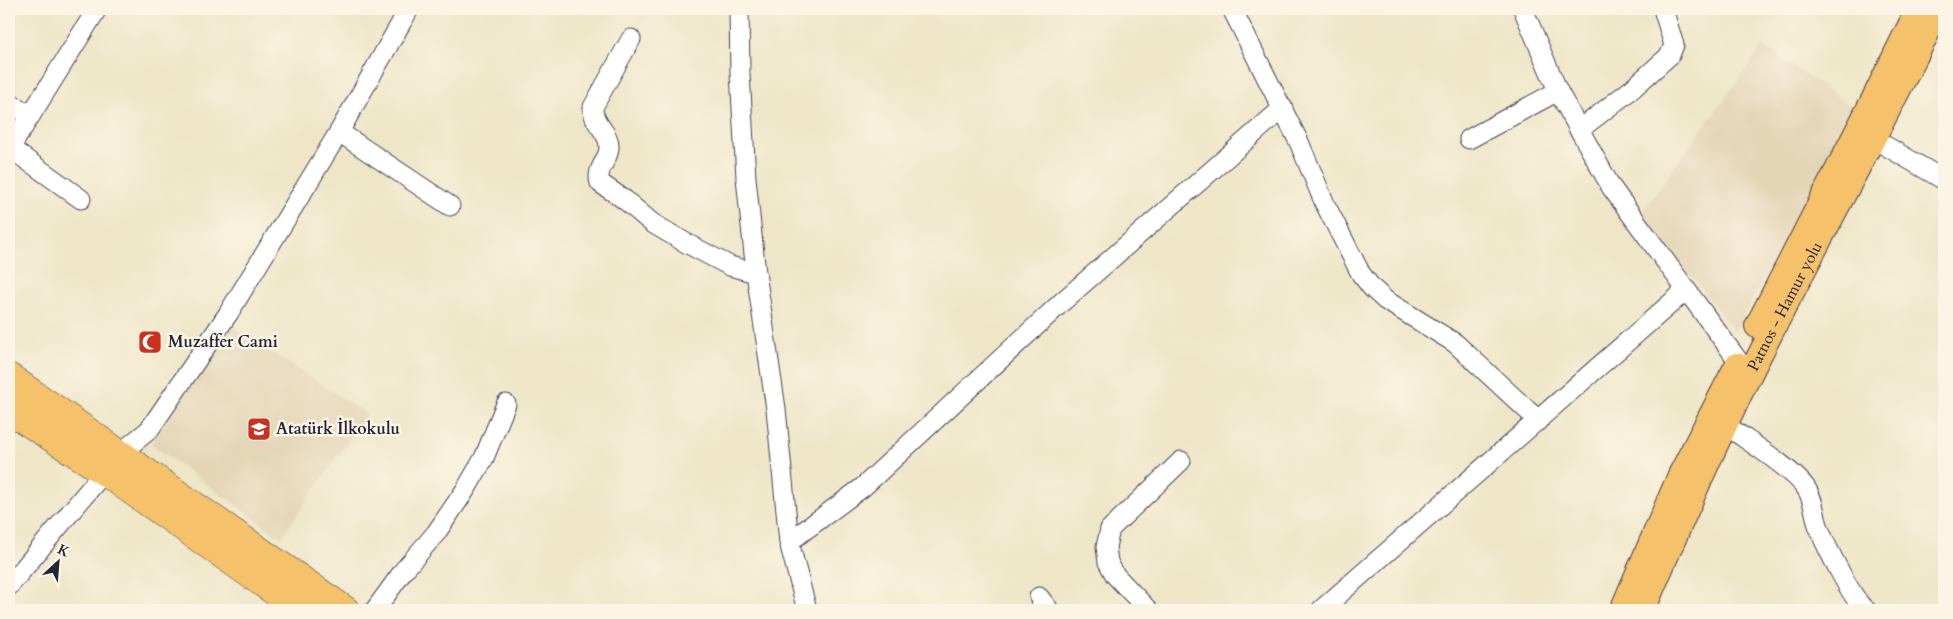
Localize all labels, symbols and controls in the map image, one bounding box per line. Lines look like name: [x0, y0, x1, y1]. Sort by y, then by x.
street label: Patnos - Hamur yolu: [1742, 238, 1828, 375]
mosque icon: Muzaffer Cami: [137, 329, 163, 355]
place label: Muzaffer Cami: [168, 331, 278, 353]
school or university icon: Atatürk İlkokulu: [246, 416, 272, 442]
place label: Atatürk İlkokulu: [276, 417, 400, 440]
north arrow: [32, 536, 82, 586]
text: K: [54, 540, 73, 562]

